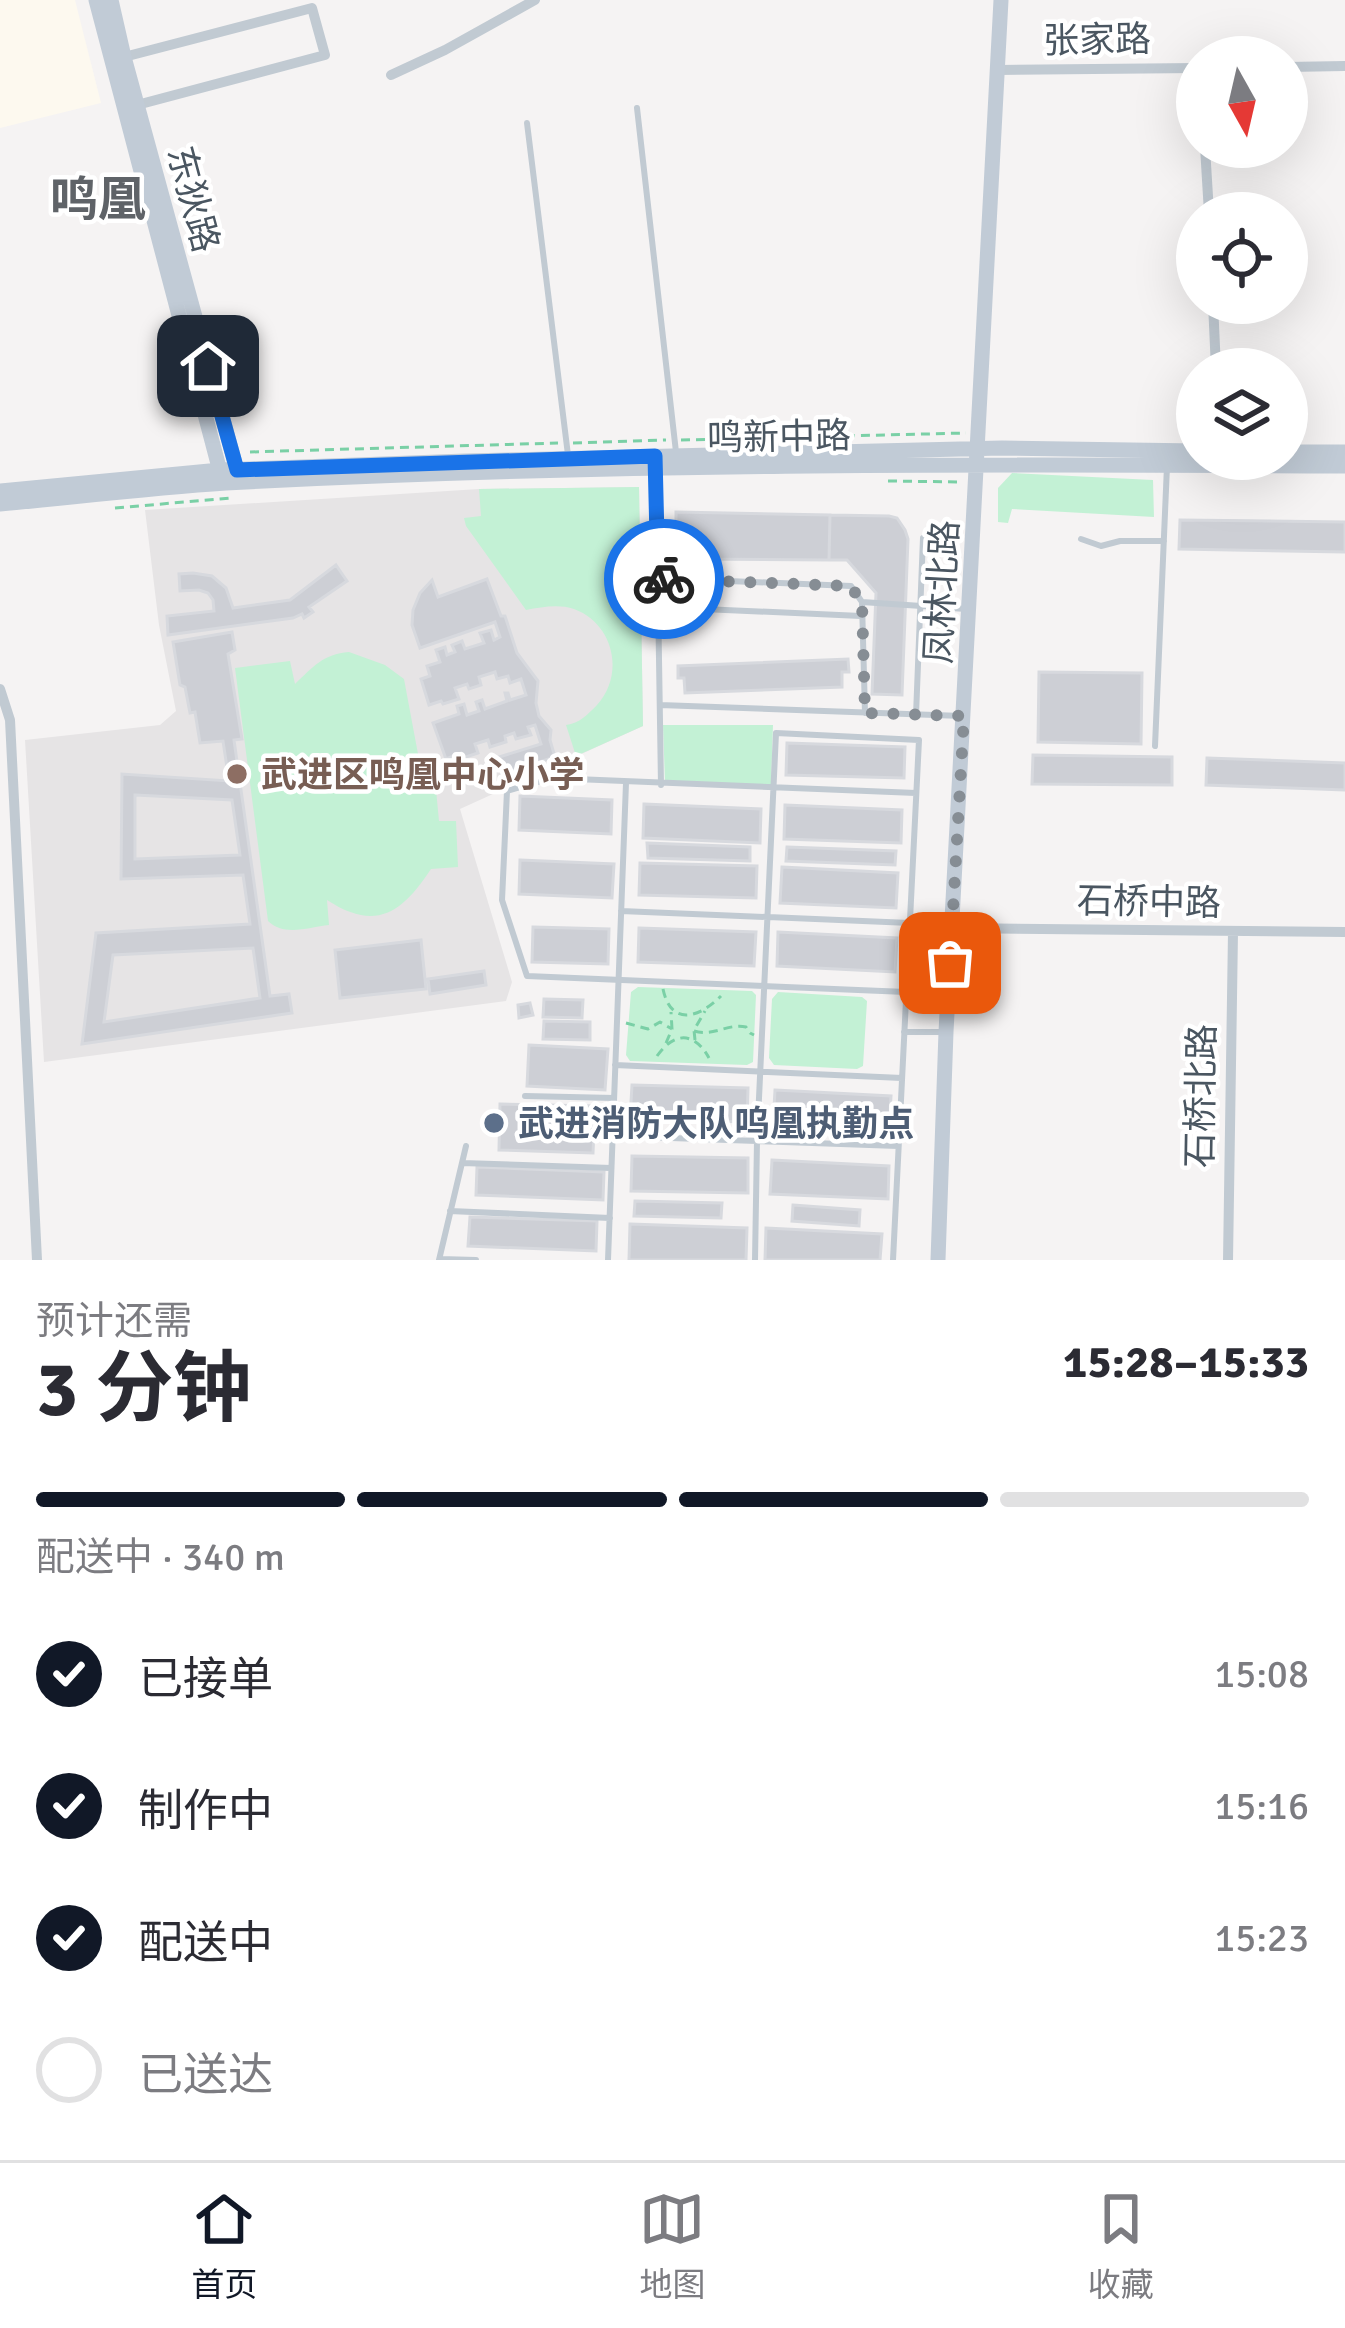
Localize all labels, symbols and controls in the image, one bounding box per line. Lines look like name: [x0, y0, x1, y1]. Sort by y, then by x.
street label: 张家路: [1043, 17, 1151, 64]
north arrow: [1176, 36, 1308, 168]
map controls: [1176, 36, 1308, 480]
street label: 东狄路: [157, 141, 228, 257]
district label: 鸣凰: [50, 171, 146, 230]
button: locate: [1176, 192, 1308, 324]
pin: [157, 315, 259, 417]
icon: home: [175, 333, 241, 399]
button: layers: [1176, 348, 1308, 480]
street label: 鸣新中路: [707, 414, 851, 461]
courier: [604, 519, 724, 639]
street label: 凤林北路: [916, 519, 969, 665]
icon: bike: [631, 546, 697, 612]
place label: 武进区鸣凰中心小学: [261, 753, 585, 798]
marker: 武进区鸣凰中心小学: [224, 761, 250, 787]
street label: 石桥中路: [1077, 879, 1221, 926]
pin: [899, 912, 1001, 1014]
icon: bag: [917, 930, 983, 996]
street label: 石桥北路: [1178, 1024, 1225, 1168]
place label: 武进消防大队呜凰执勤点: [518, 1102, 914, 1147]
marker: 武进消防大队呜凰执勤点: [481, 1110, 507, 1136]
text: 预计还需: [36, 1297, 192, 1345]
text: 15:28–15:33: [1063, 1335, 1309, 1390]
text: 3 分钟: [36, 1342, 251, 1438]
text: 配送中 · 340 m: [36, 1533, 285, 1581]
icon: check: [36, 1641, 102, 1707]
text: 15:08: [1214, 1650, 1309, 1698]
text: 已接单: [138, 1652, 273, 1707]
icon: check: [36, 1773, 102, 1839]
text: 15:16: [1214, 1782, 1309, 1830]
text: 制作中: [138, 1784, 273, 1839]
icon: check: [36, 1905, 102, 1971]
text: 15:23: [1214, 1914, 1309, 1962]
text: 配送中: [138, 1916, 273, 1971]
text: 已送达: [138, 2048, 273, 2103]
tab: 首页: [191, 2186, 257, 2306]
tab: 地图: [639, 2186, 705, 2306]
tab: 收藏: [1088, 2186, 1154, 2306]

